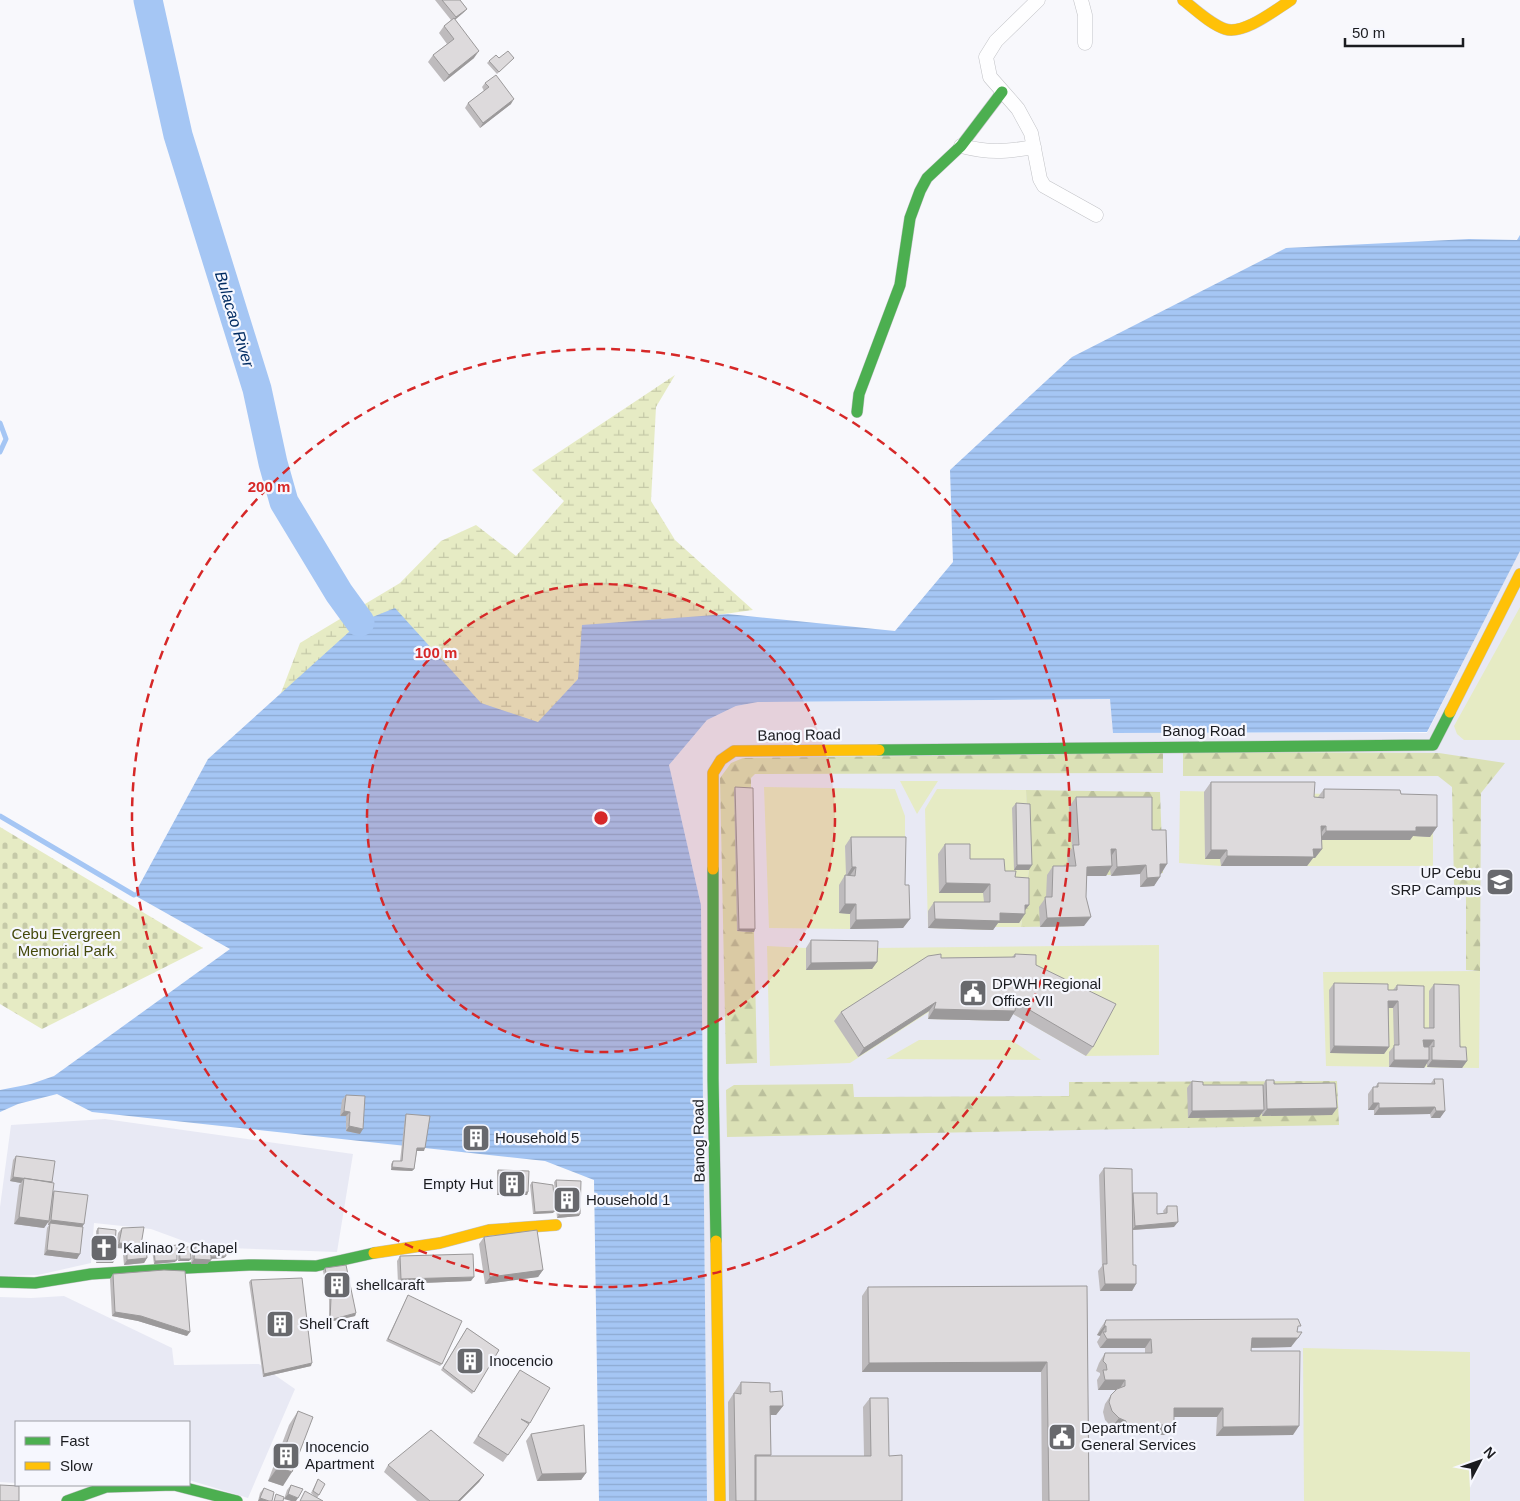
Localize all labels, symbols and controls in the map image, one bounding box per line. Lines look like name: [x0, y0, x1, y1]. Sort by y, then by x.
scale bar: [1345, 15, 1462, 47]
text: 50 m: [1352, 24, 1385, 41]
water label: Bulacao River: [212, 269, 257, 370]
text: 200 m: [248, 478, 290, 495]
text: 100 m: [415, 644, 457, 661]
street label: Banog Road: [1162, 722, 1246, 739]
street label: Banog Road: [757, 725, 841, 744]
centre of rings: [592, 809, 610, 827]
place label: UP Cebu SRP Campus: [1390, 864, 1481, 898]
school or university icon: UP Cebu SRP Campus: [1485, 867, 1515, 897]
park label: Cebu Evergreen Memorial Park: [11, 925, 121, 959]
place label: DPWH Regional Office VII: [992, 975, 1101, 1009]
public building icon: DPWH Regional Office VII: [958, 978, 988, 1008]
street label: Banog Road: [689, 1099, 708, 1183]
building icon: Household 5: [461, 1123, 491, 1153]
place label: Household 5: [495, 1129, 579, 1146]
building icon: Empty Hut: [497, 1169, 527, 1199]
place label: Empty Hut: [423, 1175, 494, 1192]
building icon: Household 1: [552, 1185, 582, 1215]
place label: Household 1: [586, 1191, 670, 1208]
church icon: Kalinao 2 Chapel: [89, 1233, 119, 1263]
place label: Kalinao 2 Chapel: [123, 1239, 237, 1256]
building icon: shellcaraft: [322, 1270, 352, 1300]
place label: shellcaraft: [356, 1276, 425, 1293]
building icon: Shell Craft: [265, 1309, 295, 1339]
place label: Shell Craft: [299, 1315, 370, 1332]
building icon: Inocencio: [455, 1346, 485, 1376]
place label: Inocencio: [489, 1352, 553, 1369]
place label: Department of General Services: [1081, 1419, 1196, 1453]
legend: [15, 1421, 190, 1486]
public building icon: Department of General Services: [1047, 1422, 1077, 1452]
text: Fast: [60, 1432, 90, 1449]
north arrow: [1455, 1436, 1505, 1486]
place label: Inocencio Apartment: [305, 1438, 375, 1472]
building icon: Inocencio Apartment: [271, 1441, 301, 1471]
text: N: [1480, 1443, 1499, 1462]
text: Slow: [60, 1457, 93, 1474]

